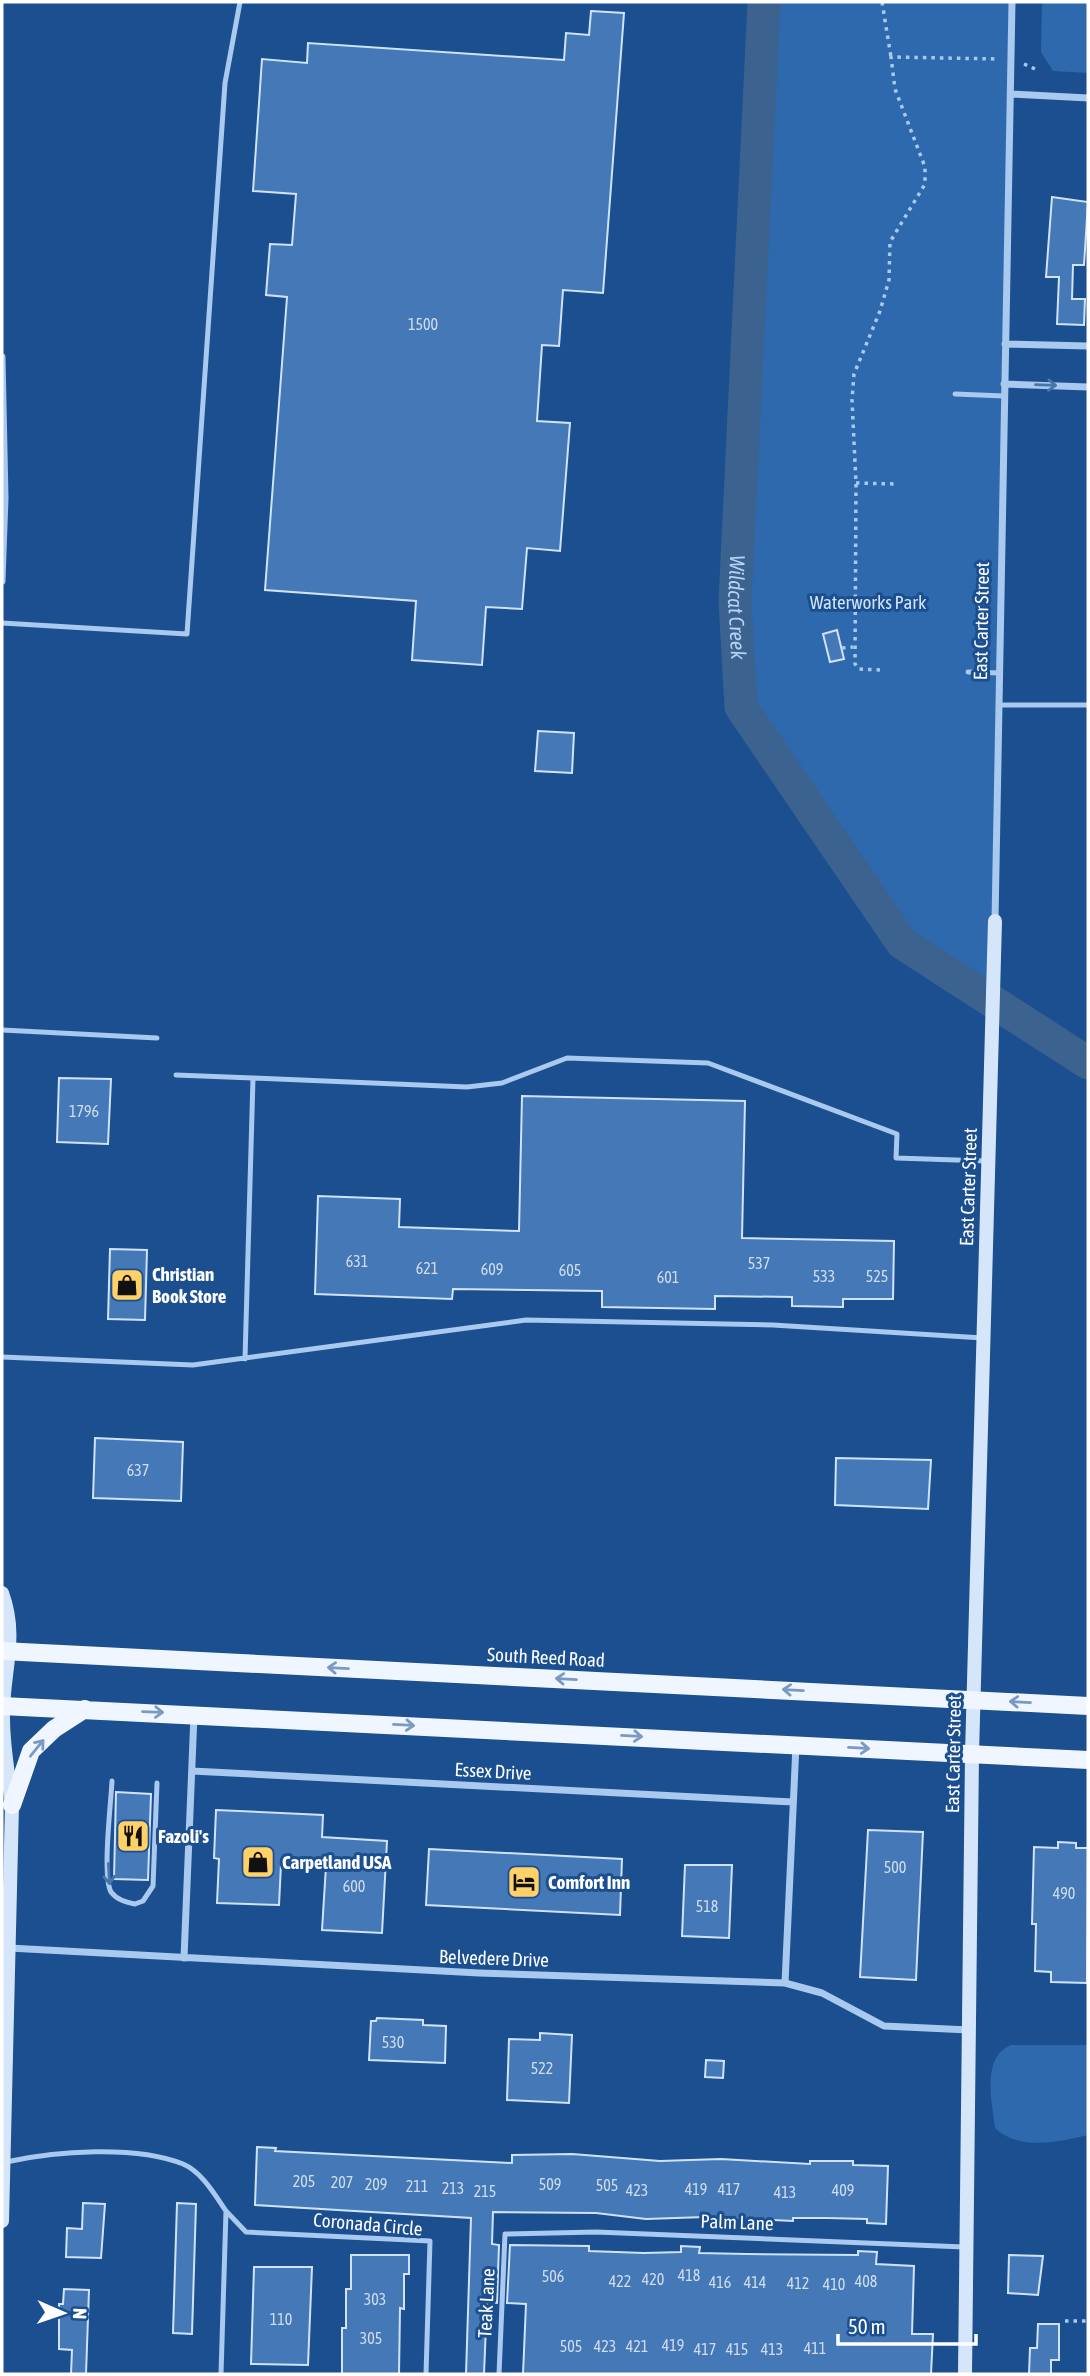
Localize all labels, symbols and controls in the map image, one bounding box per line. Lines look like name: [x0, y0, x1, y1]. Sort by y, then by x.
house number: 1500: [408, 315, 438, 333]
one-way arrow: [1034, 379, 1057, 392]
water label: Wildcat Creek: [724, 554, 751, 661]
street label: East Carter Street: [969, 562, 993, 680]
park label: Waterworks Park: [810, 591, 927, 613]
house number: 1796: [69, 1102, 99, 1120]
street label: East Carter Street: [955, 1127, 981, 1247]
house number: 631: [346, 1252, 368, 1270]
house number: 537: [748, 1254, 770, 1272]
house number: 621: [416, 1259, 438, 1277]
house number: 609: [481, 1260, 503, 1278]
house number: 605: [559, 1261, 581, 1279]
place label: Christian Book Store: [152, 1263, 227, 1307]
shop icon: Christian Book Store: [108, 1266, 146, 1304]
house number: 533: [813, 1267, 835, 1285]
house number: 525: [866, 1267, 888, 1285]
house number: 601: [657, 1268, 679, 1286]
house number: 637: [127, 1461, 149, 1479]
street label: South Reed Road: [487, 1643, 605, 1671]
one-way arrow: [327, 1661, 350, 1674]
one-way arrow: [555, 1672, 577, 1685]
one-way arrow: [782, 1684, 805, 1697]
street label: East Carter Street: [941, 1695, 965, 1813]
one-way arrow: [1009, 1695, 1032, 1708]
one-way arrow: [141, 1706, 164, 1719]
one-way arrow: [393, 1718, 416, 1731]
one-way arrow: [620, 1730, 642, 1743]
one-way arrow: [29, 1740, 44, 1758]
one-way arrow: [847, 1742, 870, 1755]
street label: Essex Drive: [454, 1758, 532, 1784]
restaurant icon: Fazoli's: [114, 1817, 152, 1855]
place label: Fazoli's: [158, 1825, 209, 1847]
shop icon: Carpetland USA: [239, 1843, 277, 1881]
place label: Carpetland USA: [282, 1851, 392, 1873]
house number: 500: [884, 1858, 906, 1876]
one-way arrow: [102, 1862, 115, 1885]
hotel icon: Comfort Inn: [505, 1863, 543, 1901]
place label: Comfort Inn: [548, 1871, 630, 1893]
house number: 600: [343, 1877, 365, 1895]
house number: 490: [1053, 1884, 1075, 1902]
house number: 518: [696, 1897, 718, 1915]
street label: Belvedere Drive: [439, 1945, 549, 1971]
house number: 530: [382, 2033, 404, 2051]
house number: 522: [531, 2059, 553, 2077]
house number: 205: [293, 2172, 315, 2190]
house number: 207: [331, 2173, 353, 2191]
house number: 209: [365, 2175, 387, 2193]
house number: 509: [539, 2175, 561, 2193]
house number: 505: [596, 2176, 618, 2194]
house number: 211: [406, 2177, 428, 2195]
house number: 213: [442, 2179, 464, 2197]
house number: 419: [685, 2180, 707, 2198]
house number: 417: [718, 2180, 740, 2198]
house number: 423: [626, 2181, 648, 2199]
house number: 409: [832, 2181, 854, 2199]
house number: 215: [474, 2182, 496, 2200]
house number: 413: [774, 2183, 796, 2201]
street label: Coronada Circle: [312, 2208, 424, 2240]
street label: Palm Lane: [700, 2210, 774, 2234]
house number: 418: [678, 2266, 700, 2284]
house number: 506: [542, 2267, 564, 2285]
street label: Teak Lane: [473, 2268, 499, 2338]
house number: 420: [642, 2270, 664, 2288]
house number: 422: [609, 2272, 631, 2290]
house number: 408: [855, 2272, 877, 2290]
house number: 416: [709, 2273, 731, 2291]
house number: 414: [744, 2273, 766, 2291]
house number: 412: [787, 2274, 809, 2292]
house number: 410: [823, 2275, 845, 2293]
north arrow: [28, 2278, 98, 2348]
house number: 303: [364, 2290, 386, 2308]
scale bar: [838, 2302, 976, 2346]
text: N: [69, 2308, 91, 2320]
house number: 110: [270, 2310, 292, 2328]
text: 50 m: [848, 2314, 886, 2338]
house number: 305: [360, 2329, 382, 2347]
house number: 419: [662, 2336, 684, 2354]
house number: 505: [560, 2337, 582, 2355]
house number: 423: [594, 2337, 616, 2355]
house number: 421: [626, 2337, 648, 2355]
house number: 411: [804, 2339, 826, 2357]
house number: 417: [694, 2340, 716, 2358]
house number: 415: [726, 2340, 748, 2358]
house number: 413: [761, 2340, 783, 2358]

